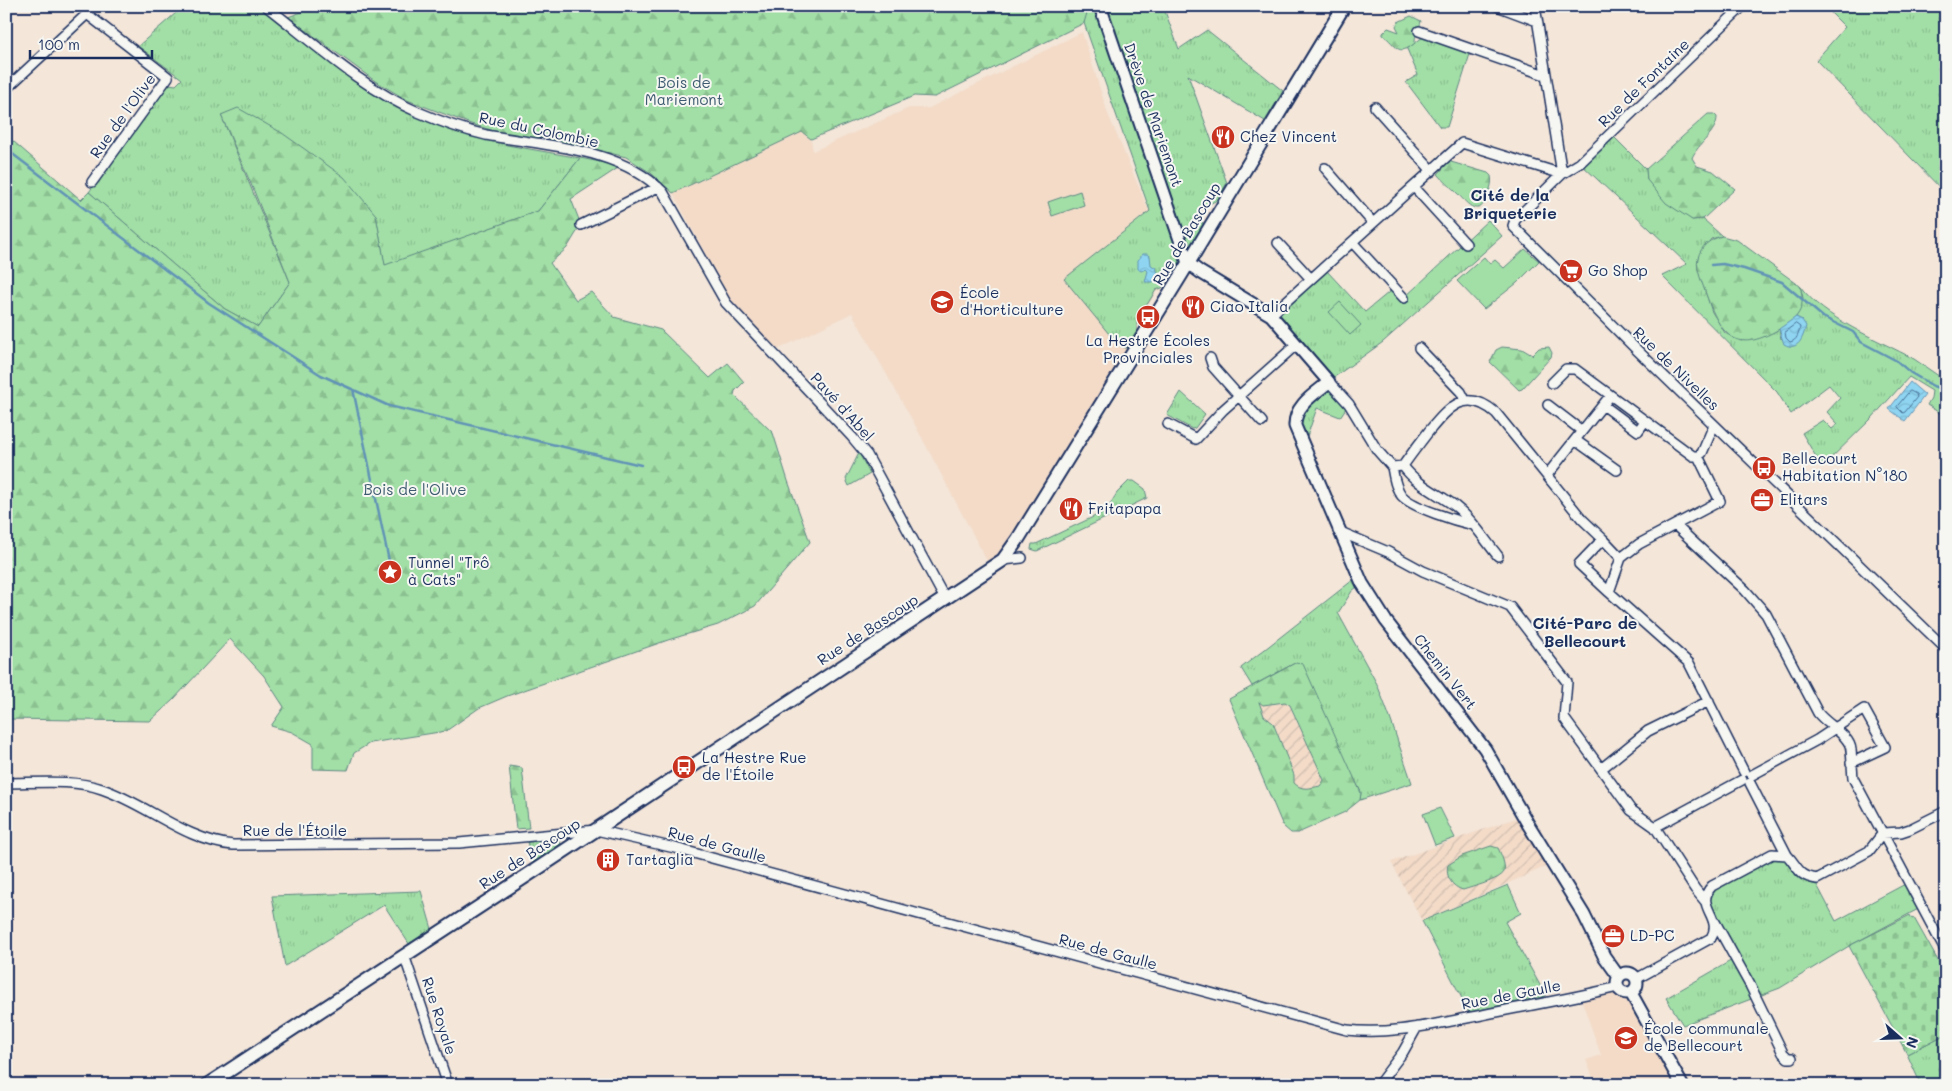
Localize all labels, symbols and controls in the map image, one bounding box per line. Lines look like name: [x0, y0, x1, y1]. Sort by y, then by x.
scale bar: [30, 28, 152, 60]
text: 100 m: [38, 34, 80, 54]
street label: Rue de Fontaine: [1593, 34, 1693, 131]
street label: Drève de Mariemont: [1120, 40, 1188, 189]
street label: Rue de l'Olive: [85, 69, 160, 162]
park label: Bois de Mariemont: [645, 72, 723, 109]
street label: Rue du Colombie: [477, 107, 601, 151]
restaurant icon: Chez Vincent: [1210, 124, 1236, 150]
place label: Chez Vincent: [1240, 126, 1337, 146]
street label: Rue de Bascoup: [1148, 178, 1225, 289]
district label: Cité de la Briqueterie: [1463, 184, 1557, 223]
supermarket icon: Go Shop: [1558, 258, 1584, 284]
place label: Go Shop: [1588, 260, 1648, 280]
place label: École d'Horticulture: [960, 282, 1064, 319]
school or university icon: École d'Horticulture: [929, 289, 955, 315]
restaurant icon: Ciao Italia: [1180, 294, 1206, 320]
place label: Ciao Italia: [1210, 296, 1289, 316]
bus stop icon: La Hestre Écoles Provinciales: [1135, 304, 1161, 330]
street label: Rue de Nivelles: [1629, 322, 1724, 415]
place label: La Hestre Écoles Provinciales: [1086, 330, 1210, 367]
street label: Pavé d'Abel: [807, 368, 879, 445]
place label: Bellecourt Habitation N°180: [1782, 448, 1907, 485]
bus stop icon: Bellecourt Habitation N°180: [1751, 455, 1777, 481]
park label: Bois de l'Olive: [363, 479, 467, 499]
office icon: Elitars: [1749, 487, 1775, 513]
place label: Elitars: [1780, 489, 1828, 509]
restaurant icon: Fritapapa: [1058, 496, 1084, 522]
place label: Fritapapa: [1088, 498, 1162, 518]
place label: Tunnel "Trô à Cats": [408, 552, 489, 589]
place icon: Tunnel "Trô à Cats": [377, 559, 403, 585]
street label: Rue de Bascoup: [813, 589, 922, 669]
district label: Cité-Parc de Bellecourt: [1533, 612, 1637, 651]
street label: Chemin Vert: [1410, 629, 1482, 713]
place label: La Hestre Rue de l'Étoile: [702, 747, 807, 784]
bus stop icon: La Hestre Rue de l'Étoile: [671, 754, 697, 780]
street label: Rue de Bascoup: [475, 813, 584, 893]
street label: Rue de l'Étoile: [243, 820, 347, 840]
street label: Rue de Gaulle: [666, 821, 769, 867]
building icon: Tartaglia: [595, 847, 621, 873]
place label: Tartaglia: [626, 849, 694, 869]
office icon: LD-PC: [1600, 923, 1626, 949]
place label: LD-PC: [1630, 925, 1675, 945]
street label: Rue de Gaulle: [1057, 928, 1160, 974]
street label: Rue Royale: [418, 974, 462, 1057]
street label: Rue de Gaulle: [1459, 975, 1562, 1013]
north arrow: [1874, 1014, 1924, 1064]
place label: École communale de Bellecourt: [1644, 1018, 1769, 1055]
school or university icon: École communale de Bellecourt: [1613, 1025, 1639, 1051]
text: N: [1902, 1034, 1923, 1051]

